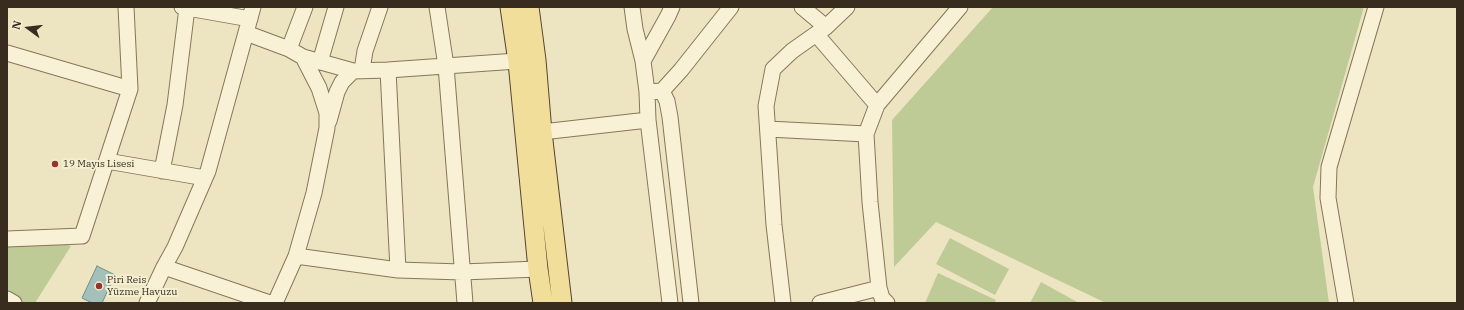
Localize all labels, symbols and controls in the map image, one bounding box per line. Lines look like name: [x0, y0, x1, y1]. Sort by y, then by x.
north arrow: [8, 8, 48, 48]
text: N: [9, 19, 24, 31]
place label: 19 Mayıs Lisesi: [63, 158, 134, 170]
marker: 19 Mayıs Lisesi: [50, 159, 60, 169]
place label: Piri Reis Yüzme Havuzu: [107, 274, 177, 298]
marker: Piri Reis Yüzme Havuzu: [94, 281, 104, 291]

